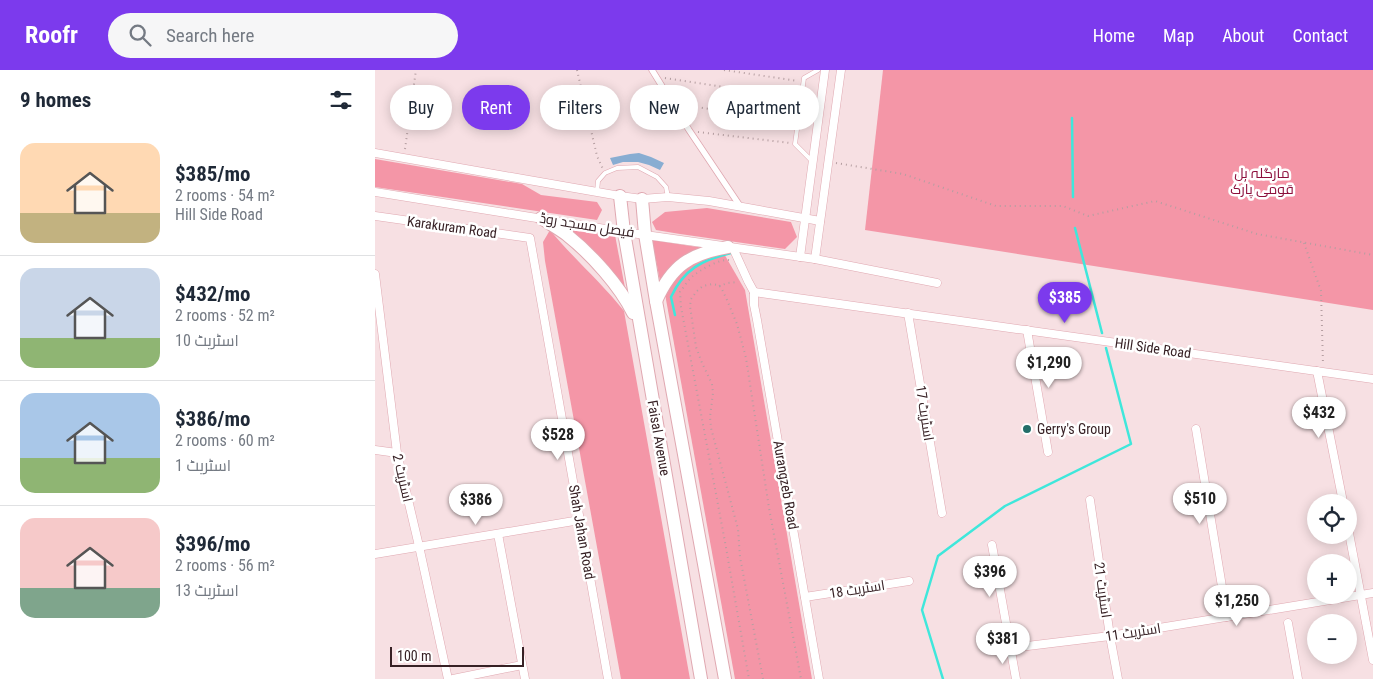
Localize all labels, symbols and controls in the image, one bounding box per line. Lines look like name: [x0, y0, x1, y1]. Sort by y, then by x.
search box: [108, 13, 458, 58]
text: Roofr: [25, 21, 78, 49]
icon: search: [126, 21, 154, 49]
text: Search here: [166, 24, 254, 47]
text: Home: [1093, 25, 1135, 46]
text: Map: [1163, 25, 1194, 46]
text: About: [1222, 25, 1264, 46]
text: Contact: [1292, 25, 1348, 46]
chip: Buy: [390, 85, 452, 130]
chip: Rent: [462, 85, 530, 130]
chip: Filters: [540, 85, 620, 130]
chip: New: [630, 85, 698, 130]
chip: Apartment: [708, 85, 819, 130]
icon: filters: [327, 86, 355, 114]
text: 9 homes: [20, 88, 91, 112]
text: $385/mo: [175, 162, 250, 186]
icon: home: [60, 163, 120, 223]
park label: مارگلہ ہل قومی پارک: [1230, 165, 1294, 199]
text: 2 rooms · 54 m²: [175, 186, 275, 205]
text: Hill Side Road: [175, 205, 263, 224]
street label: فیصل مسجد روڈ: [538, 210, 636, 240]
street label: Karakuram Road: [406, 213, 498, 241]
text: $432/mo: [175, 282, 250, 306]
pin: $385: [1035, 282, 1095, 324]
icon: home: [60, 288, 120, 348]
text: $385: [1049, 288, 1081, 307]
text: 2 rooms · 52 m²: [175, 306, 275, 325]
text: اسٹریٹ 10: [175, 331, 239, 350]
street label: Hill Side Road: [1114, 335, 1192, 361]
pin: $1,290: [1008, 346, 1090, 389]
text: $1,290: [1027, 353, 1071, 372]
street label: اسٹریٹ 17: [913, 384, 937, 442]
pin: $432: [1289, 396, 1349, 439]
street label: Faisal Avenue: [645, 399, 674, 477]
text: $432: [1303, 403, 1335, 422]
text: $386/mo: [175, 407, 250, 431]
icon: home: [60, 413, 120, 473]
pin: $528: [528, 418, 588, 461]
place label: Gerry's Group: [1037, 421, 1111, 437]
marker: Gerry's Group: [1021, 423, 1033, 435]
text: $528: [542, 425, 574, 444]
text: 2 rooms · 60 m²: [175, 431, 275, 450]
street label: Aurangzeb Road: [770, 439, 802, 531]
street label: اسٹریٹ 2: [390, 452, 416, 504]
text: اسٹریٹ 1: [175, 456, 231, 475]
pin: $510: [1170, 482, 1230, 525]
street label: Shah Jahan Road: [566, 483, 598, 581]
pin: $386: [446, 484, 506, 526]
text: $510: [1184, 489, 1216, 508]
text: $386: [460, 490, 492, 509]
map controls: [1307, 494, 1357, 664]
button: locate: [1307, 494, 1357, 544]
text: $396/mo: [175, 532, 250, 556]
icon: home: [60, 538, 120, 598]
button: +: [1307, 554, 1357, 604]
text: 2 rooms · 56 m²: [175, 556, 275, 575]
pin: $396: [960, 556, 1020, 598]
street label: اسٹریٹ 21: [1091, 561, 1115, 619]
text: $396: [974, 562, 1006, 581]
street label: اسٹریٹ 18: [828, 577, 886, 601]
text: اسٹریٹ 13: [175, 581, 239, 600]
pin: $1,250: [1196, 584, 1278, 627]
text: $1,250: [1215, 591, 1259, 610]
button: −: [1307, 614, 1357, 664]
street label: اسٹریٹ 11: [1104, 620, 1162, 644]
pin: $381: [973, 622, 1033, 665]
text: $381: [987, 629, 1019, 648]
scale bar: [390, 644, 524, 667]
text: 100 m: [397, 648, 432, 664]

